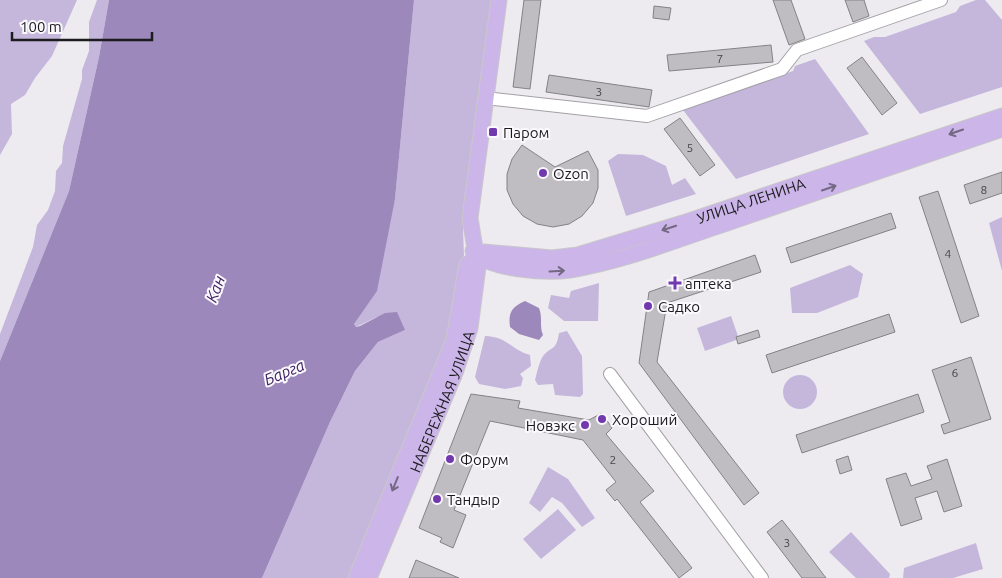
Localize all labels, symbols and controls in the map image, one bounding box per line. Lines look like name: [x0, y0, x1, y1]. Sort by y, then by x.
scale bar: [12, 10, 152, 42]
text: 100 m: [20, 18, 62, 35]
house number: 7: [717, 52, 723, 65]
house number: 3: [596, 85, 602, 98]
place label: Паром: [503, 124, 550, 141]
marker: Паром: [487, 126, 499, 138]
one-way arrow: [948, 127, 964, 137]
house number: 5: [687, 141, 693, 154]
place label: Ozon: [553, 165, 589, 182]
marker: Ozon: [537, 167, 549, 179]
street label: УЛИЦА ЛЕНИНА: [695, 174, 808, 226]
one-way arrow: [821, 183, 836, 192]
house number: 8: [981, 183, 988, 196]
one-way arrow: [661, 223, 677, 233]
house number: 4: [945, 247, 952, 260]
one-way arrow: [549, 266, 565, 275]
water label: Кан: [202, 273, 228, 305]
place label: аптека: [685, 275, 732, 292]
marker: аптека: [669, 277, 681, 289]
place label: Садко: [658, 298, 700, 315]
marker: Садко: [642, 300, 654, 312]
street label: НАБЕРЕЖНАЯ УЛИЦА: [406, 328, 477, 475]
water label: Барга: [261, 355, 307, 388]
house number: 6: [952, 366, 959, 379]
place label: Хороший: [612, 411, 677, 428]
marker: Хороший: [596, 413, 608, 425]
place label: Новэкс: [526, 417, 575, 434]
marker: Новэкс: [579, 419, 591, 431]
place label: Форум: [460, 451, 509, 468]
marker: Форум: [444, 453, 456, 465]
house number: 2: [610, 453, 616, 466]
one-way arrow: [390, 476, 399, 491]
place label: Тандыр: [447, 491, 500, 508]
marker: Тандыр: [431, 493, 443, 505]
house number: 3: [784, 536, 790, 549]

